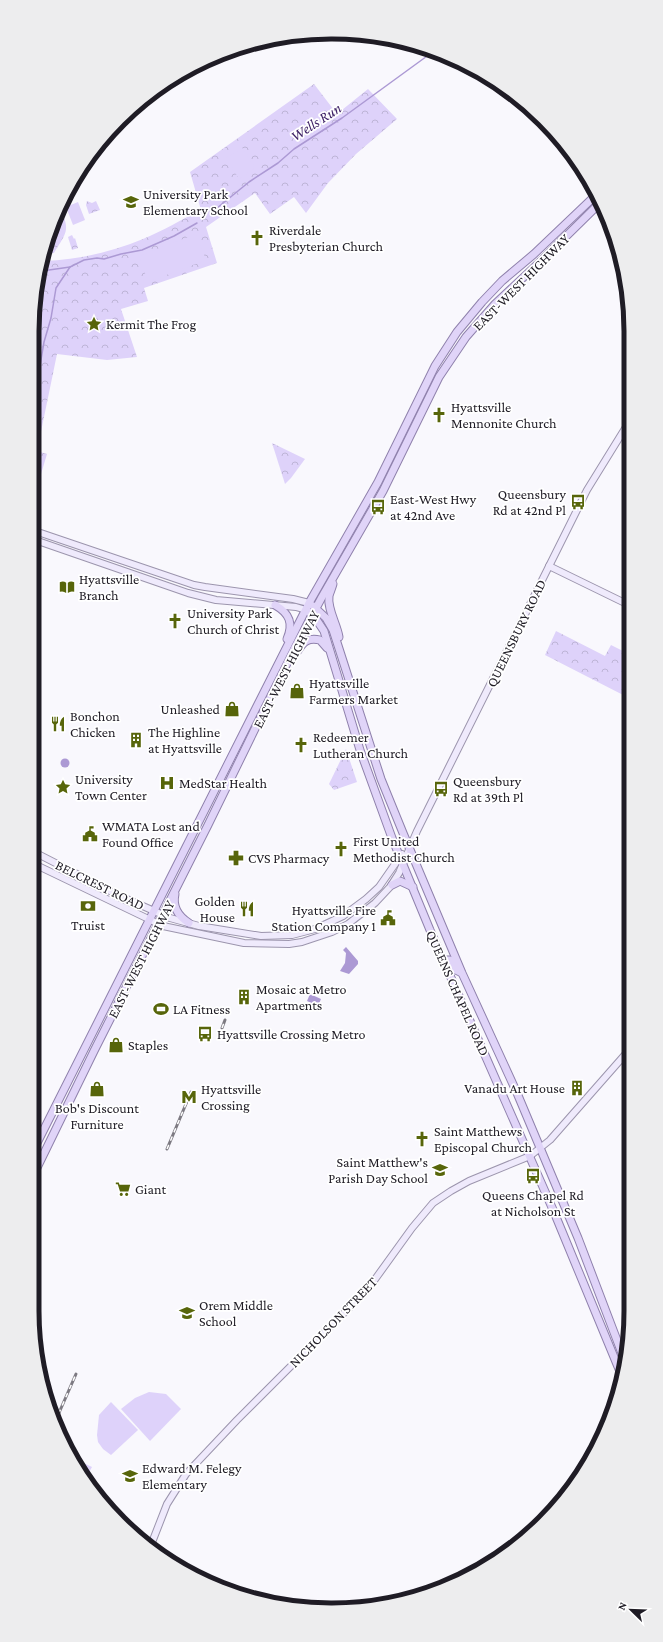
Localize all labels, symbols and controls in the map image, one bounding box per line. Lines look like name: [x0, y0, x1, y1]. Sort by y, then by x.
water label: Wells Run: [288, 100, 345, 144]
place label: University Park Elementary School: [143, 186, 248, 218]
school or university icon: University Park Elementary School: [122, 193, 140, 211]
place label: Riverdale Presbyterian Church: [269, 222, 384, 254]
church icon: Riverdale Presbyterian Church: [248, 229, 266, 247]
street label: EAST-WEST HIGHWAY: [469, 230, 573, 334]
place icon: Kermit The Frog: [85, 315, 103, 333]
place label: Kermit The Frog: [106, 316, 197, 332]
place label: Hyattsville Mennonite Church: [451, 399, 557, 431]
church icon: Hyattsville Mennonite Church: [430, 406, 448, 424]
place label: Queensbury Rd at 42nd Pl: [493, 486, 567, 518]
place label: East-West Hwy at 42nd Ave: [390, 491, 477, 523]
bus stop icon: Queensbury Rd at 42nd Pl: [569, 493, 587, 511]
bus stop icon: East-West Hwy at 42nd Ave: [369, 498, 387, 516]
place label: Hyattsville Branch: [79, 571, 139, 603]
street label: QUEENSBURY ROAD: [483, 577, 549, 689]
library icon: Hyattsville Branch: [58, 578, 76, 596]
place label: University Park Church of Christ: [187, 605, 279, 637]
street label: EAST-WEST HIGHWAY: [249, 607, 323, 731]
church icon: University Park Church of Christ: [166, 612, 184, 630]
place label: Hyattsville Farmers Market: [309, 675, 398, 707]
shop icon: Hyattsville Farmers Market: [288, 682, 306, 700]
shop icon: Unleashed: [223, 700, 241, 718]
place label: Unleashed: [161, 701, 221, 717]
place label: Bonchon Chicken: [70, 708, 120, 740]
restaurant icon: Bonchon Chicken: [49, 715, 67, 733]
place label: The Highline at Hyattsville: [148, 724, 222, 756]
place label: Redeemer Lutheran Church: [313, 729, 409, 761]
building icon: The Highline at Hyattsville: [127, 731, 145, 749]
church icon: Redeemer Lutheran Church: [292, 736, 310, 754]
place label: University Town Center: [75, 771, 147, 803]
place label: Queensbury Rd at 39th Pl: [453, 773, 524, 805]
hospital icon: MedStar Health: [158, 774, 176, 792]
place label: MedStar Health: [179, 775, 267, 791]
place icon: University Town Center: [54, 778, 72, 796]
bus stop icon: Queensbury Rd at 39th Pl: [432, 780, 450, 798]
place label: WMATA Lost and Found Office: [102, 818, 200, 850]
public building icon: WMATA Lost and Found Office: [81, 825, 99, 843]
place label: First United Methodist Church: [353, 833, 455, 865]
church icon: First United Methodist Church: [332, 840, 350, 858]
pharmacy icon: CVS Pharmacy: [227, 849, 245, 867]
place label: CVS Pharmacy: [248, 850, 330, 866]
street label: BELCREST ROAD: [53, 857, 147, 913]
place label: Golden House: [194, 893, 235, 925]
bank icon: Truist: [79, 897, 97, 915]
street label: EAST-WEST HIGHWAY: [104, 897, 178, 1021]
restaurant icon: Golden House: [238, 900, 256, 918]
place label: Hyattsville Fire Station Company 1: [272, 902, 376, 934]
public building icon: Hyattsville Fire Station Company 1: [379, 909, 397, 927]
place label: Truist: [71, 917, 105, 933]
street label: QUEENS CHAPEL ROAD: [423, 928, 493, 1058]
place label: Mosaic at Metro Apartments: [256, 981, 346, 1013]
building icon: Mosaic at Metro Apartments: [235, 988, 253, 1006]
sports icon: LA Fitness: [152, 1000, 170, 1018]
place label: LA Fitness: [173, 1001, 230, 1017]
bus stop icon: Hyattsville Crossing Metro: [196, 1025, 214, 1043]
place label: Hyattsville Crossing Metro: [217, 1026, 365, 1042]
shop icon: Staples: [107, 1036, 125, 1054]
place label: Staples: [128, 1037, 168, 1053]
building icon: Vanadu Art House: [568, 1079, 586, 1097]
shop icon: Bob's Discount Furniture: [88, 1080, 106, 1098]
place label: Vanadu Art House: [464, 1080, 565, 1096]
place label: Hyattsville Crossing: [201, 1081, 261, 1113]
metro station icon: Hyattsville Crossing: [180, 1088, 198, 1106]
place label: Bob's Discount Furniture: [55, 1100, 139, 1132]
place label: Saint Matthews Episcopal Church: [434, 1123, 533, 1155]
church icon: Saint Matthews Episcopal Church: [413, 1130, 431, 1148]
place label: Saint Matthew's Parish Day School: [328, 1154, 428, 1186]
school or university icon: Saint Matthew's Parish Day School: [431, 1161, 449, 1179]
bus stop icon: Queens Chapel Rd at Nicholson St: [524, 1167, 542, 1185]
supermarket icon: Giant: [114, 1180, 132, 1198]
place label: Giant: [135, 1181, 167, 1197]
place label: Queens Chapel Rd at Nicholson St: [482, 1187, 585, 1219]
street label: NICHOLSON STREET: [286, 1273, 381, 1371]
place label: Orem Middle School: [199, 1297, 273, 1329]
school or university icon: Orem Middle School: [178, 1304, 196, 1322]
place label: Edward M. Felegy Elementary: [142, 1460, 242, 1492]
school or university icon: Edward M. Felegy Elementary: [121, 1467, 139, 1485]
north arrow: [611, 1590, 651, 1630]
text: N: [615, 1600, 629, 1612]

